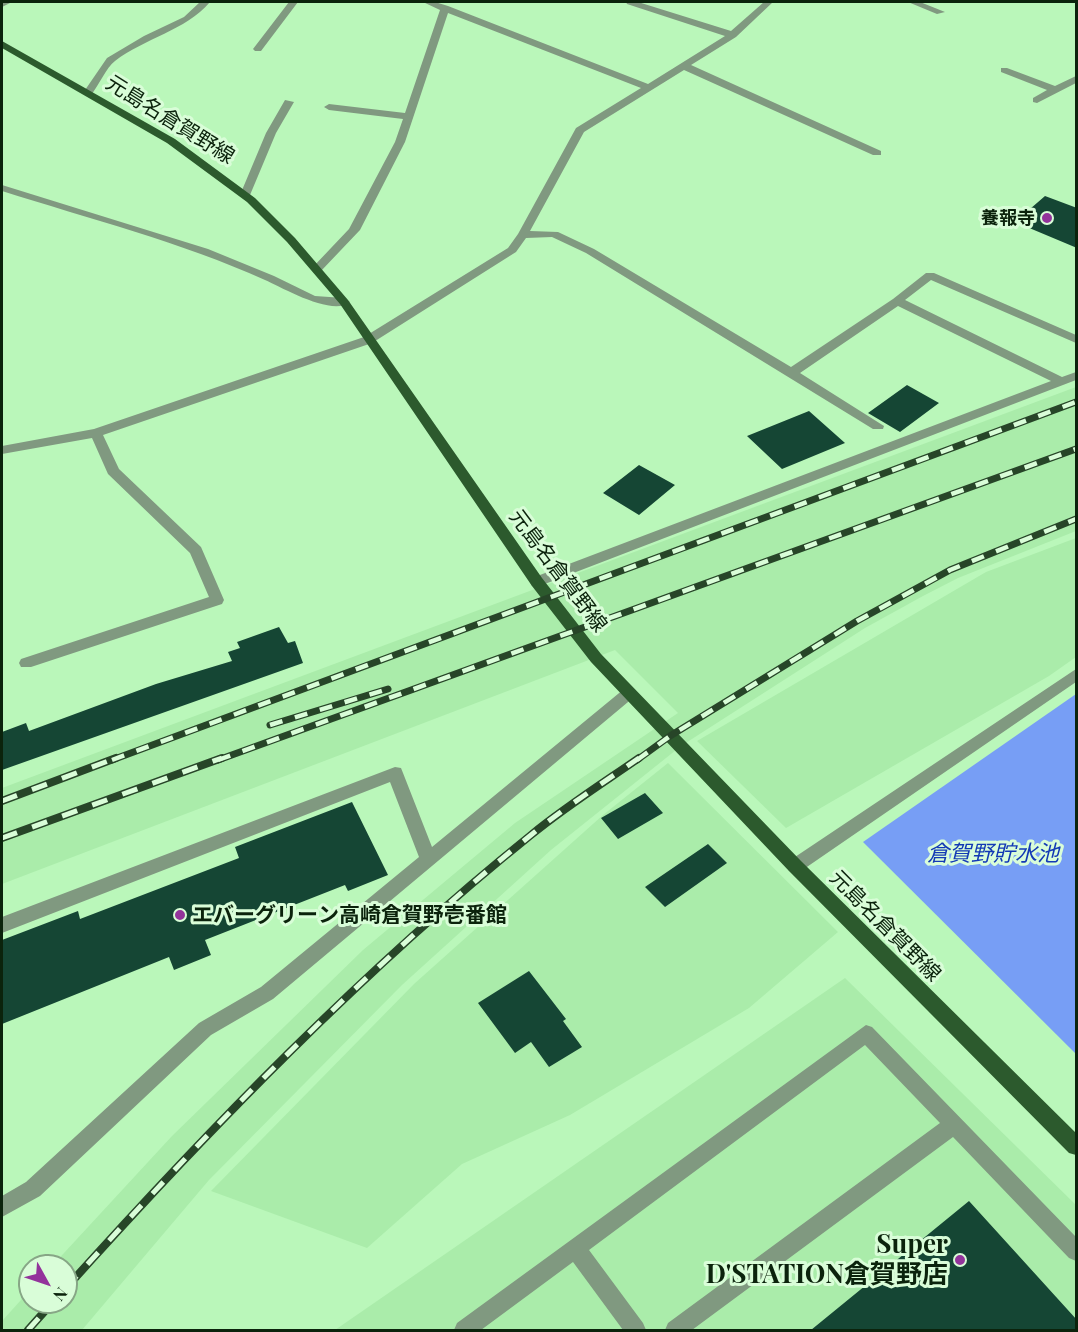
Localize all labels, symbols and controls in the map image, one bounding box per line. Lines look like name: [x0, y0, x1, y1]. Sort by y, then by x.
street label: 元島名倉賀野線: [101, 70, 239, 170]
place label: 養報寺: [981, 207, 1035, 229]
marker: 養報寺: [1040, 211, 1054, 225]
street label: 元島名倉賀野線: [504, 505, 612, 637]
water label: 倉賀野貯水池: [927, 841, 1059, 867]
street label: 元島名倉賀野線: [824, 865, 946, 987]
place label: エバーグリーン高崎倉賀野壱番館: [192, 902, 507, 928]
marker: エバーグリーン高崎倉賀野壱番館: [173, 908, 187, 922]
place label: Super D'STATION倉賀野店: [706, 1229, 948, 1290]
marker: Super D'STATION倉賀野店: [953, 1253, 967, 1267]
north arrow: [18, 1254, 78, 1314]
text: N: [49, 1283, 72, 1306]

